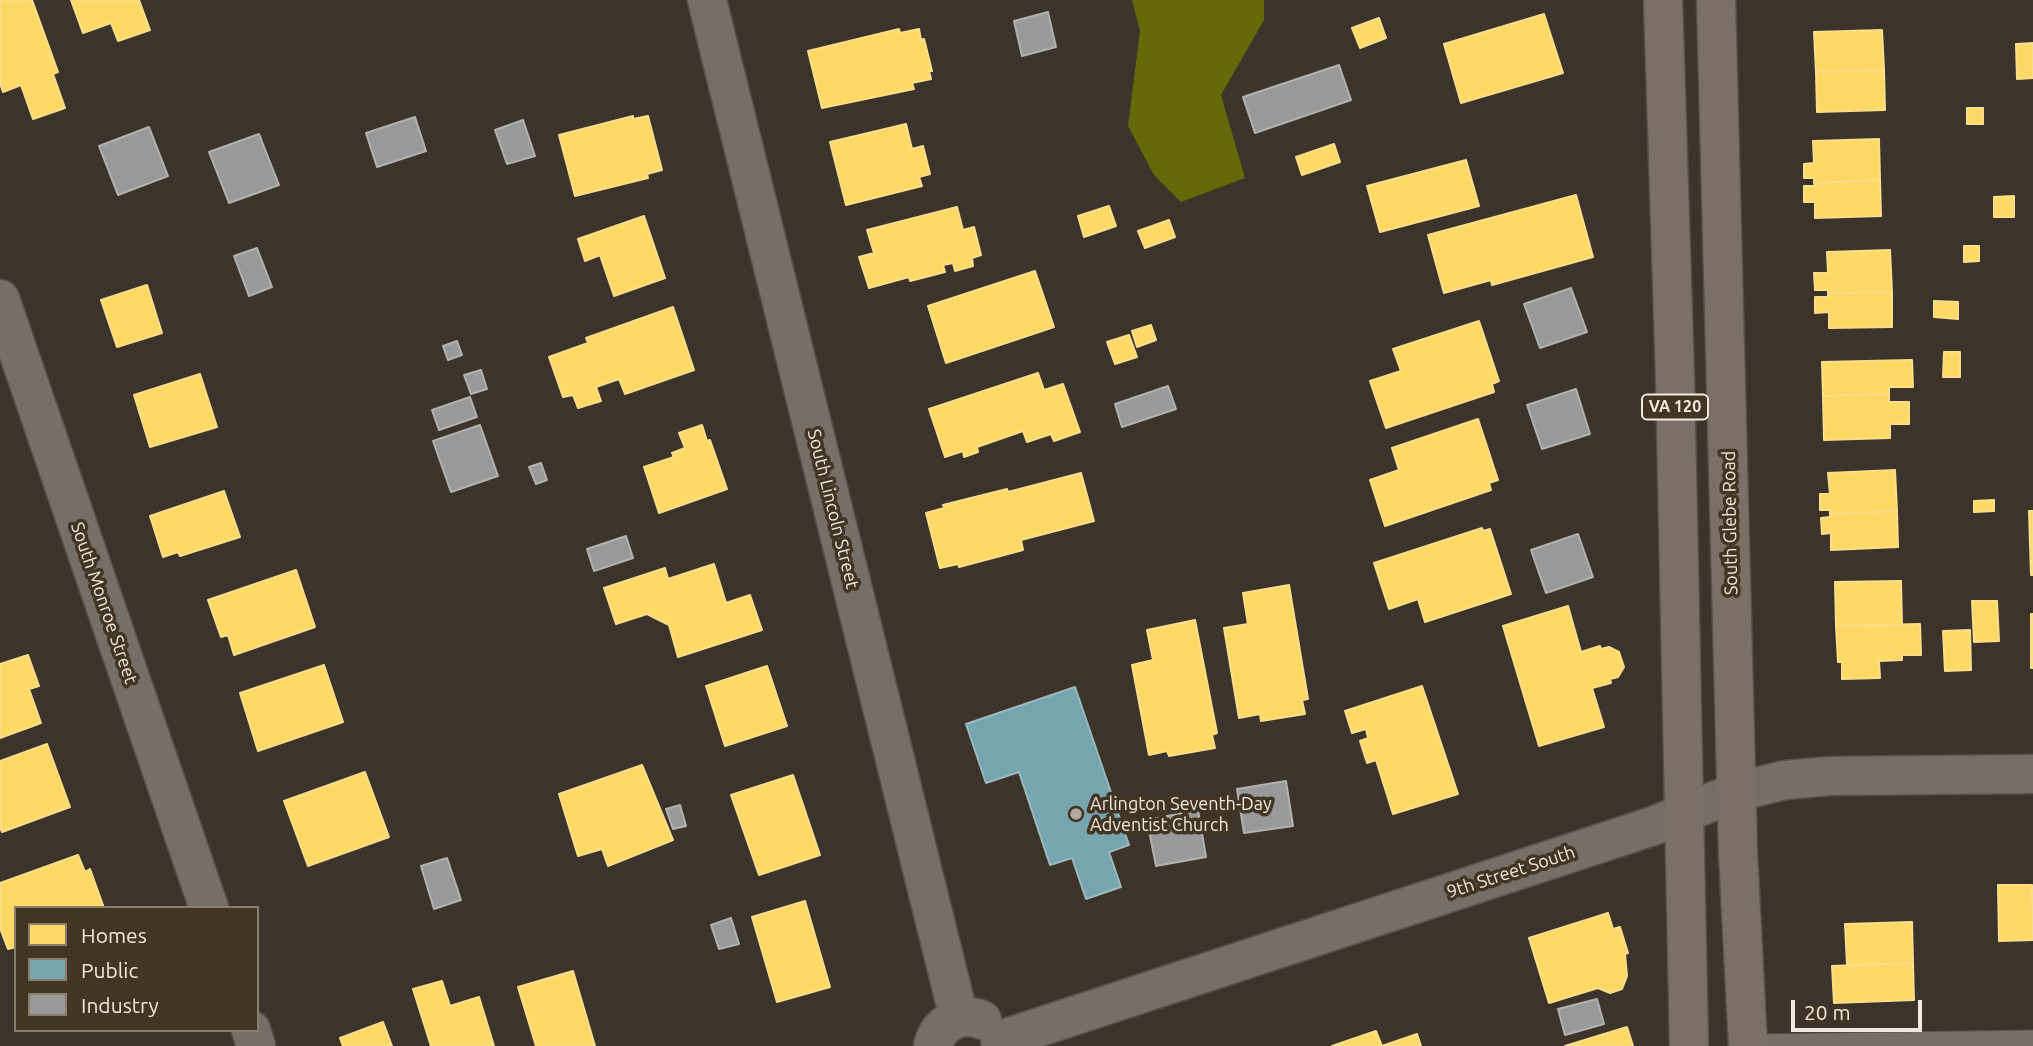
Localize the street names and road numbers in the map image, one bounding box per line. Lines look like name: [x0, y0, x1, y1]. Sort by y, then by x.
road number: VA 120: [1642, 394, 1708, 420]
street label: South Lincoln Street: [803, 427, 863, 591]
street label: South Glebe Road: [1718, 451, 1742, 595]
street label: South Monroe Street: [66, 519, 142, 687]
street label: 9th Street South: [1444, 841, 1578, 903]

